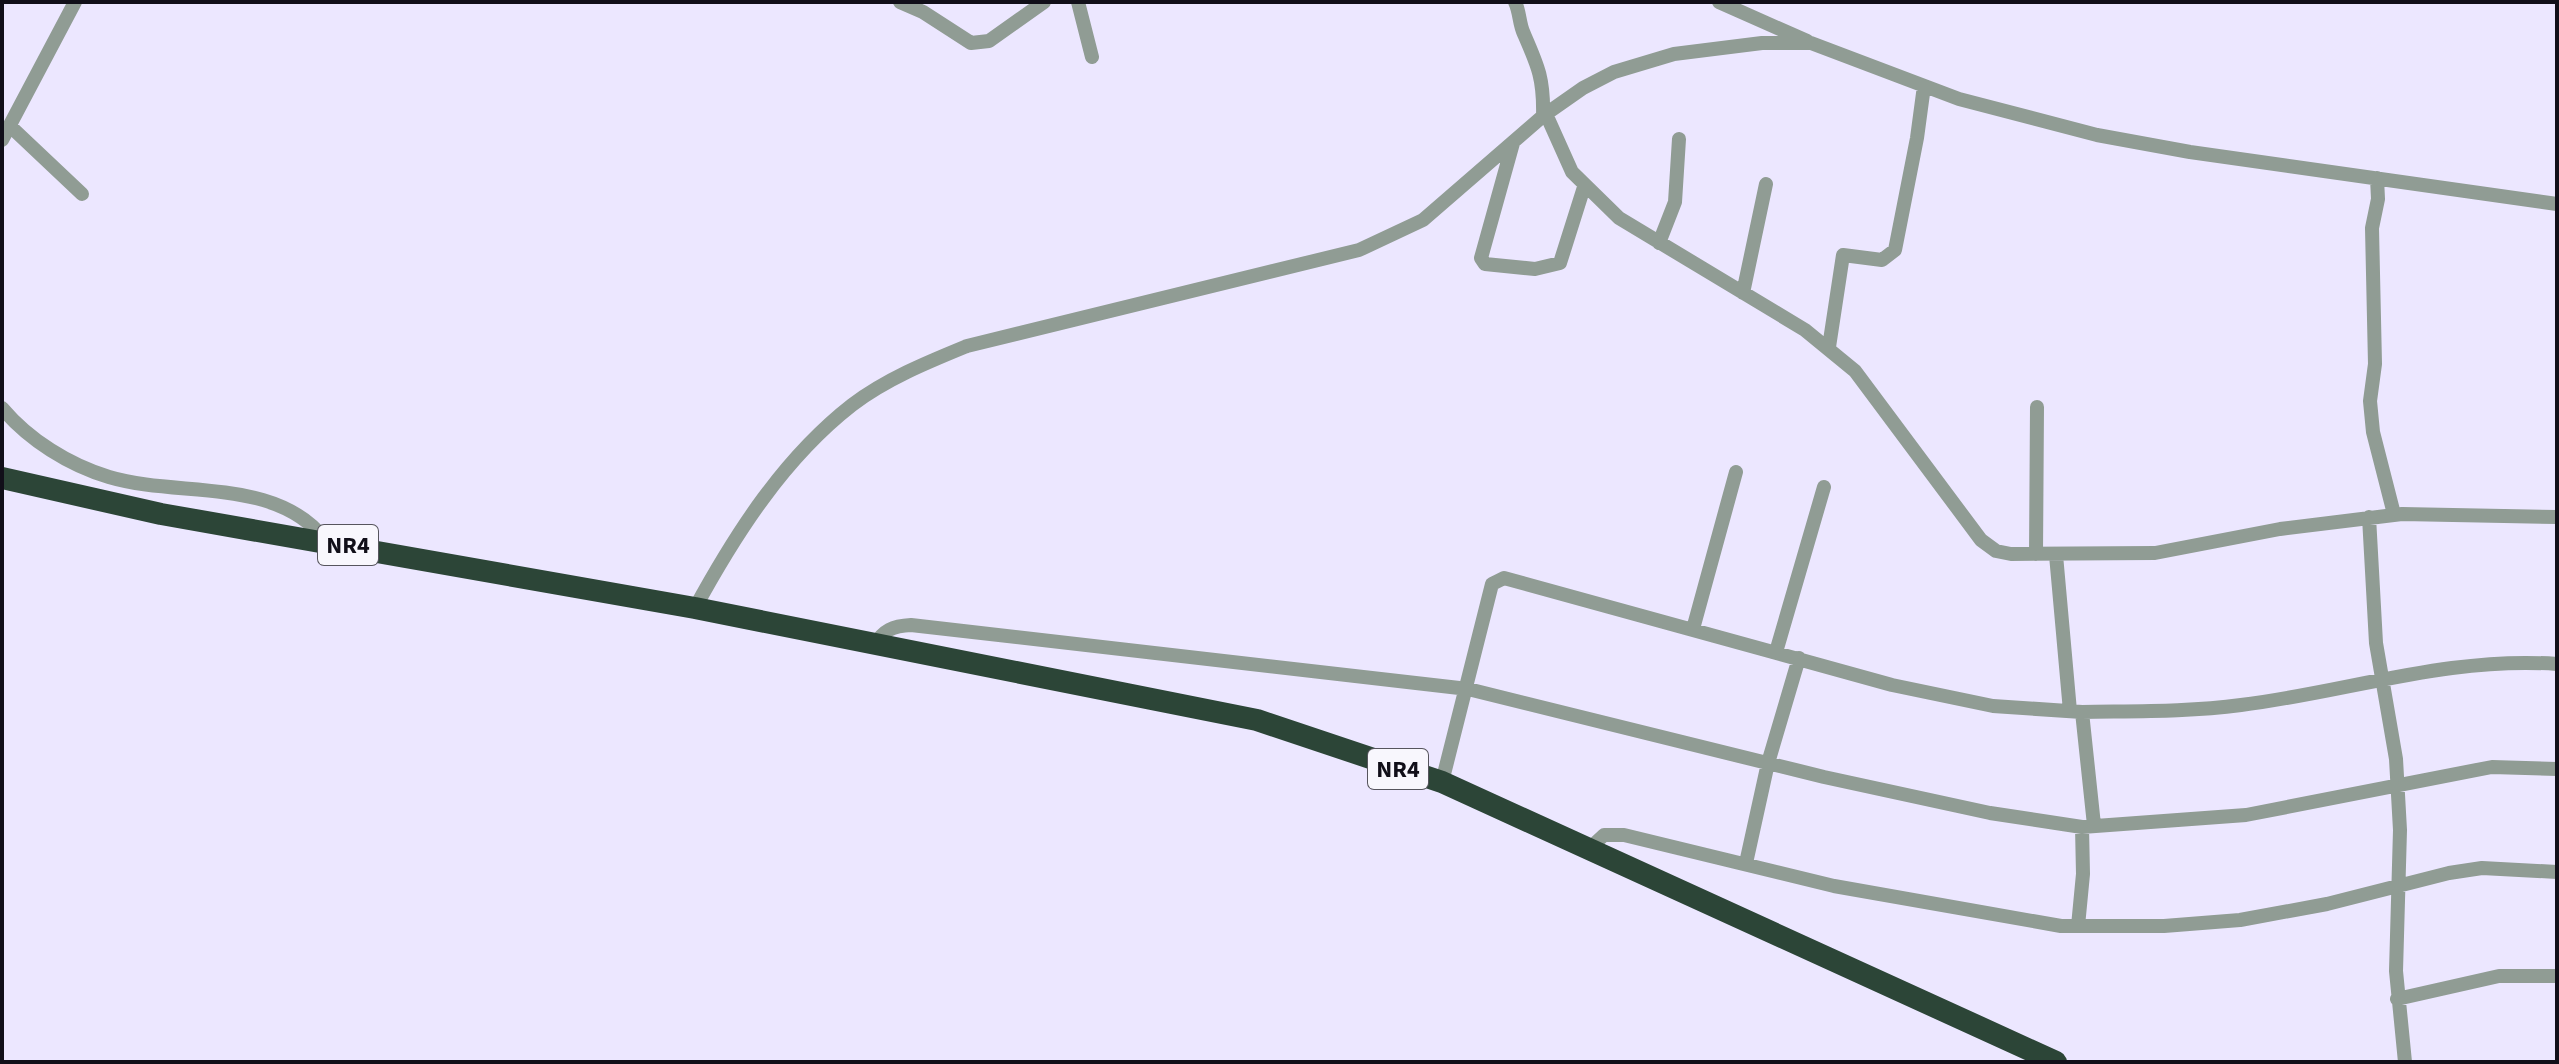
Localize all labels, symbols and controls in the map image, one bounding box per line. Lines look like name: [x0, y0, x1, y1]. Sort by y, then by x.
road number: NR4: [318, 525, 378, 565]
road number: NR4: [1368, 749, 1428, 789]

